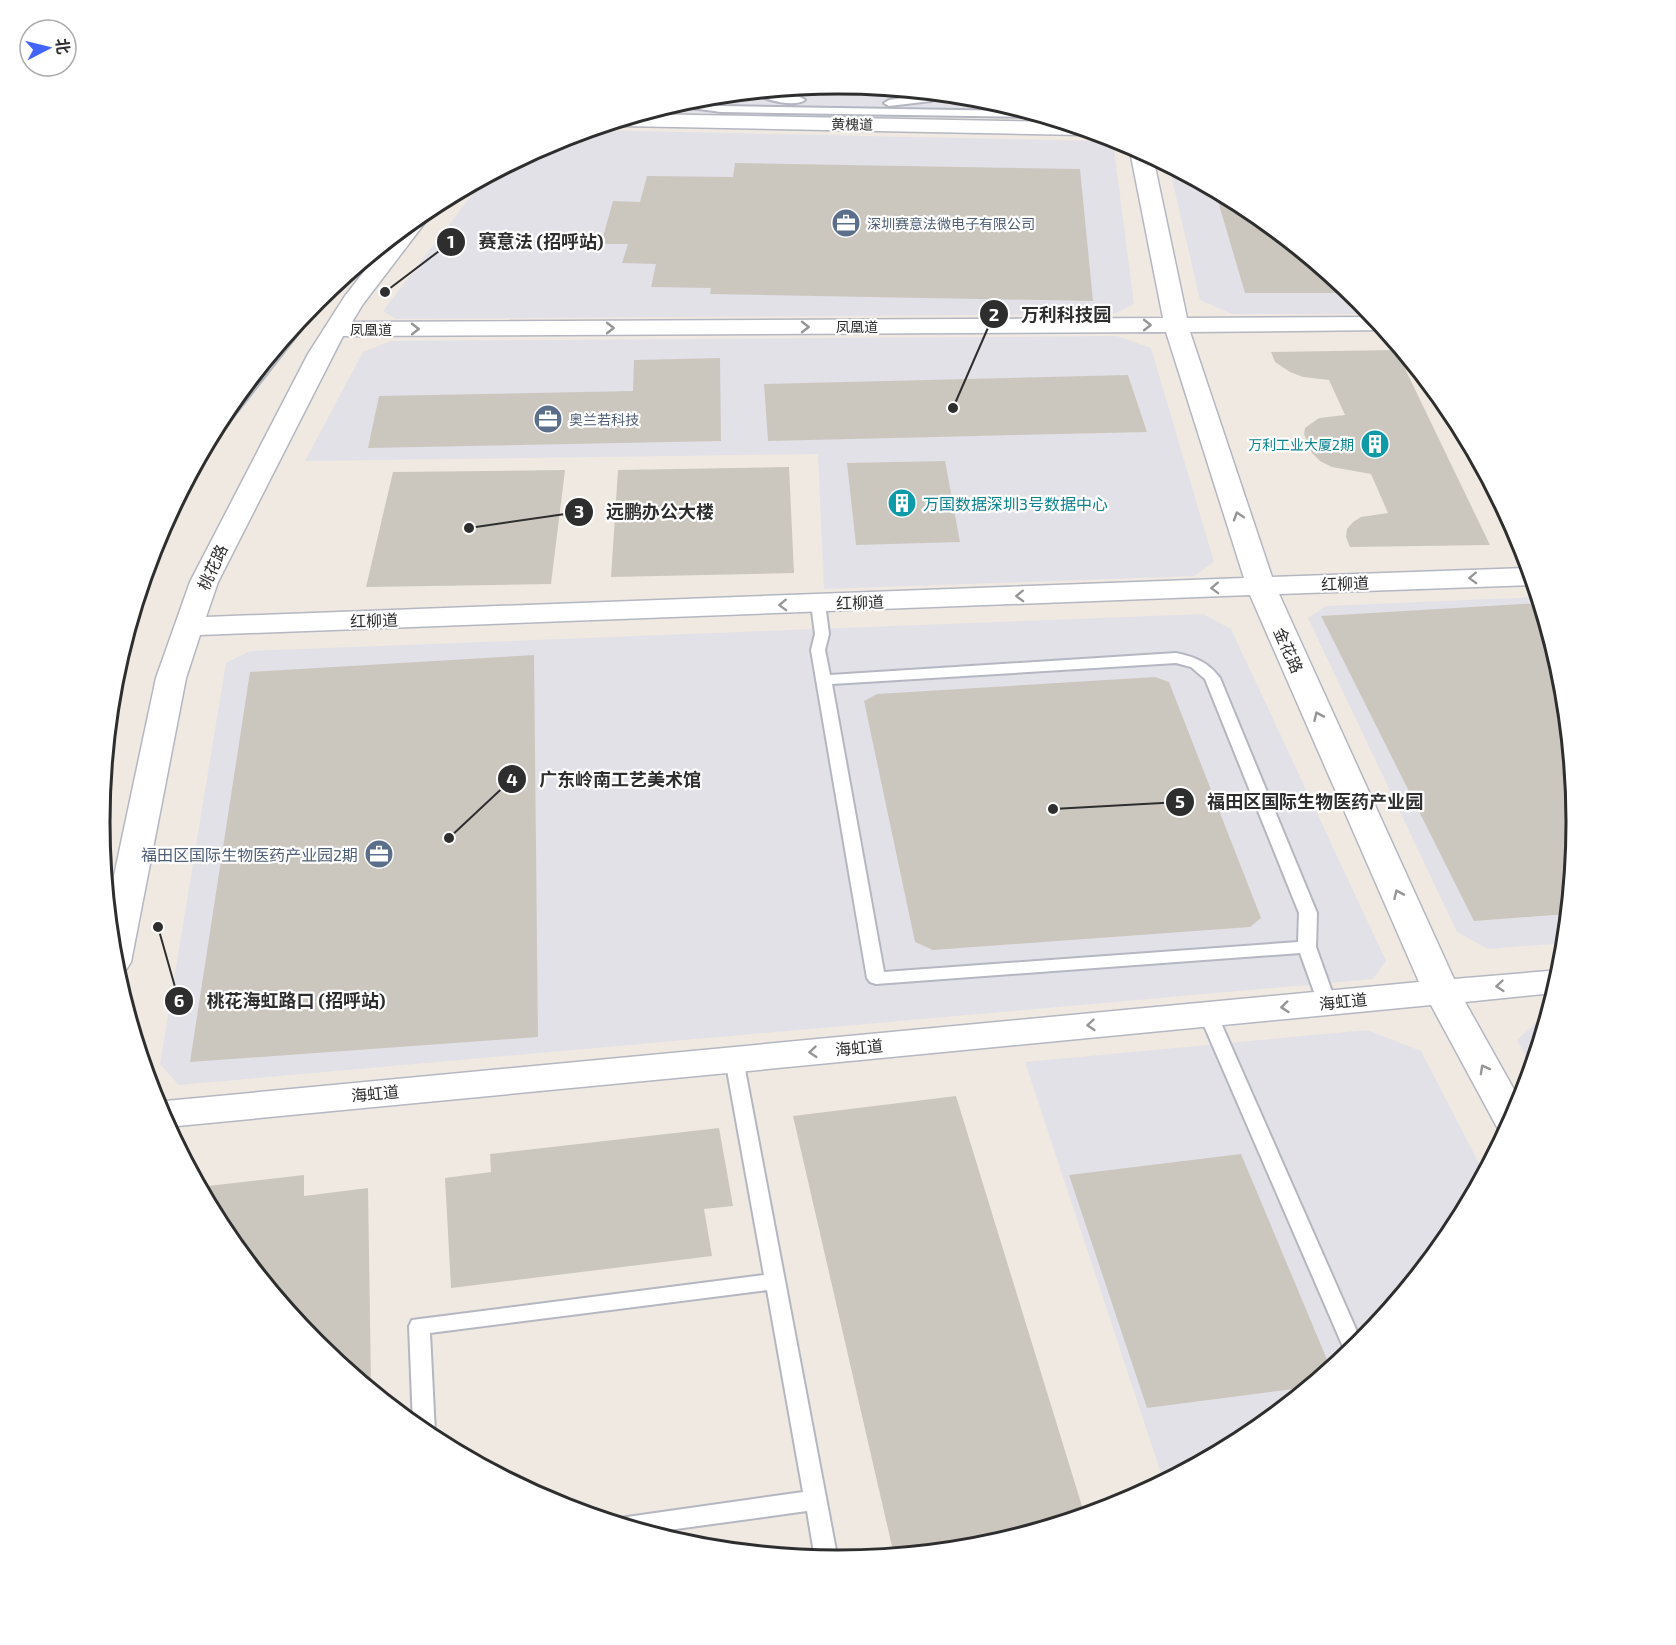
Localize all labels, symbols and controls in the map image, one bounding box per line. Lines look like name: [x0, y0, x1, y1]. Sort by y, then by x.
north arrow: [18, 18, 78, 78]
text: 北: [53, 37, 74, 55]
street label: 黄槐道: [831, 115, 873, 133]
office icon: 深圳赛意法微电子有限公司: [830, 207, 862, 239]
place label: 深圳赛意法微电子有限公司: [867, 215, 1035, 232]
callout: 赛意法 (招呼站): [436, 224, 615, 260]
text: 1: [447, 230, 455, 252]
text: 赛意法 (招呼站): [478, 230, 604, 252]
callout: 万利科技园: [979, 296, 1123, 332]
text: 2: [989, 303, 999, 325]
text: 万利科技园: [1021, 303, 1111, 325]
street label: 凤凰道: [836, 318, 878, 335]
one-way arrow: [1142, 319, 1151, 331]
street label: 凤凰道: [350, 321, 392, 338]
one-way arrow: [800, 321, 809, 333]
one-way arrow: [605, 322, 614, 334]
one-way arrow: [410, 323, 419, 335]
office icon: 奥兰若科技: [532, 403, 564, 435]
place label: 奥兰若科技: [569, 411, 639, 428]
building icon: 万利工业大厦2期: [1359, 428, 1391, 460]
place label: 万利工业大厦2期: [1248, 436, 1354, 453]
building icon: 万国数据深圳3号数据中心: [886, 487, 918, 519]
callout: 远鹏办公大楼: [564, 494, 726, 530]
place label: 万国数据深圳3号数据中心: [923, 494, 1108, 513]
text: 3: [574, 500, 584, 522]
text: 远鹏办公大楼: [606, 500, 714, 522]
one-way arrow: [1233, 511, 1245, 522]
street label: 桃花路: [193, 541, 231, 593]
one-way arrow: [1468, 572, 1477, 585]
street label: 红柳道: [1321, 573, 1369, 593]
one-way arrow: [1211, 582, 1220, 595]
one-way arrow: [1016, 589, 1025, 602]
street label: 红柳道: [836, 592, 884, 612]
one-way arrow: [779, 598, 788, 611]
street label: 红柳道: [350, 610, 398, 630]
street label: 金花路: [1271, 624, 1307, 676]
one-way arrow: [1314, 712, 1326, 723]
callout: 广东岭南工艺美术馆: [497, 761, 713, 797]
text: 4: [506, 768, 518, 790]
text: 广东岭南工艺美术馆: [539, 768, 701, 790]
callout: 福田区国际生物医药产业园: [1165, 784, 1435, 820]
text: 5: [1175, 790, 1185, 812]
text: 福田区国际生物医药产业园: [1207, 790, 1423, 812]
office icon: 福田区国际生物医药产业园2期: [363, 838, 395, 870]
place label: 福田区国际生物医药产业园2期: [141, 845, 358, 864]
one-way arrow: [1393, 890, 1405, 901]
one-way arrow: [1495, 979, 1504, 992]
callout: 桃花海虹路口 (招呼站): [164, 983, 397, 1019]
text: 6: [174, 989, 184, 1011]
text: 桃花海虹路口 (招呼站): [206, 989, 386, 1011]
street label: 海虹道: [1318, 989, 1368, 1013]
one-way arrow: [1280, 1000, 1289, 1013]
one-way arrow: [1086, 1018, 1095, 1031]
street label: 海虹道: [834, 1035, 884, 1059]
one-way arrow: [808, 1045, 817, 1058]
one-way arrow: [1480, 1065, 1491, 1075]
street label: 海虹道: [350, 1081, 400, 1105]

